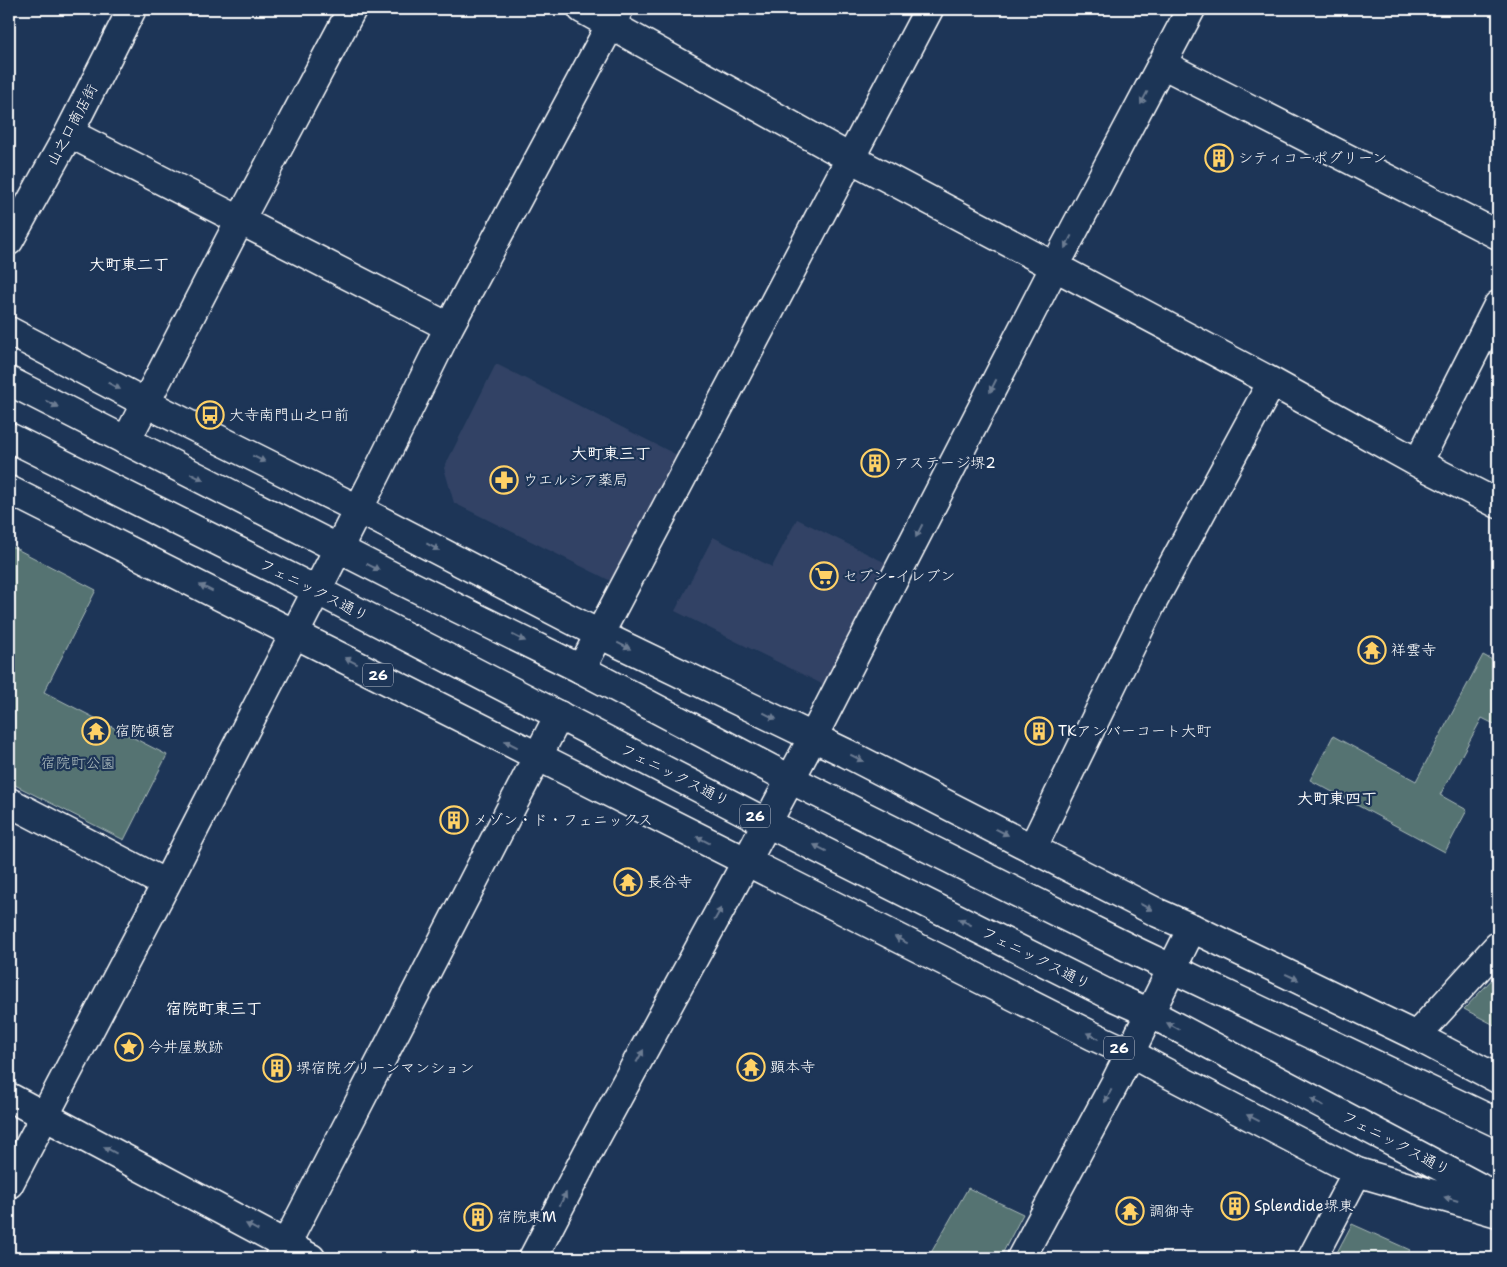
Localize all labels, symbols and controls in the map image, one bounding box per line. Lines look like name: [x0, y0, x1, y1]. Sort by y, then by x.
street label: 山之口商店街: [42, 81, 102, 169]
one-way arrow: [1140, 91, 1148, 105]
building icon: シティコーポグリーン: [1204, 143, 1234, 173]
place label: シティコーポグリーン: [1238, 148, 1387, 168]
one-way arrow: [1064, 235, 1072, 249]
district label: 大町東二丁: [89, 254, 169, 275]
one-way arrow: [989, 379, 997, 393]
one-way arrow: [107, 382, 121, 390]
one-way arrow: [45, 400, 59, 408]
bus stop icon: 大寺南門山之口前: [195, 400, 225, 430]
place label: 大寺南門山之口前: [229, 405, 349, 425]
district label: 大町東三丁: [571, 443, 651, 464]
building icon: アステージ堺2: [860, 448, 890, 478]
place label: アステージ堺2: [894, 453, 996, 473]
one-way arrow: [252, 456, 266, 464]
pharmacy icon: ウエルシア薬局: [489, 465, 519, 495]
place label: ウエルシア薬局: [523, 470, 628, 490]
one-way arrow: [190, 473, 204, 481]
one-way arrow: [915, 524, 923, 538]
one-way arrow: [426, 543, 440, 551]
street label: フェニックス通り: [256, 554, 372, 626]
supermarket icon: セブン-イレブン: [809, 561, 839, 591]
one-way arrow: [366, 563, 380, 571]
place label: セブン-イレブン: [843, 566, 955, 586]
one-way arrow: [198, 584, 213, 592]
one-way arrow: [512, 635, 526, 643]
temple icon: 祥雲寺: [1357, 635, 1387, 665]
place label: 祥雲寺: [1391, 640, 1436, 660]
one-way arrow: [617, 642, 631, 650]
one-way arrow: [344, 657, 358, 665]
road number: 26: [363, 664, 393, 686]
one-way arrow: [763, 712, 778, 720]
temple icon: 宿院頓宮: [81, 716, 111, 746]
building icon: TKアンバーコート大町: [1024, 716, 1054, 746]
place label: 宿院頓宮: [115, 721, 175, 741]
place label: TKアンバーコート大町: [1058, 721, 1212, 741]
street label: フェニックス通り: [617, 739, 733, 811]
one-way arrow: [504, 740, 518, 748]
park label: 宿院町公園: [40, 753, 116, 773]
one-way arrow: [850, 754, 864, 762]
district label: 大町東四丁: [1297, 788, 1377, 809]
road number: 26: [740, 804, 770, 828]
building icon: メゾン・ド・フェニックス: [439, 805, 469, 835]
place label: メゾン・ド・フェニックス: [473, 810, 653, 830]
one-way arrow: [995, 828, 1009, 836]
one-way arrow: [696, 836, 710, 844]
one-way arrow: [813, 844, 827, 852]
temple icon: 長谷寺: [613, 867, 643, 897]
place label: 長谷寺: [647, 872, 692, 892]
one-way arrow: [1139, 903, 1153, 911]
one-way arrow: [714, 907, 723, 920]
one-way arrow: [958, 918, 972, 926]
street label: フェニックス通り: [978, 922, 1094, 994]
one-way arrow: [894, 936, 908, 944]
one-way arrow: [1285, 973, 1299, 981]
district label: 宿院町東三丁: [166, 998, 262, 1019]
one-way arrow: [1166, 1021, 1180, 1030]
place icon: 今井屋敷跡: [114, 1032, 144, 1062]
one-way arrow: [1086, 1032, 1101, 1040]
road number: 26: [1104, 1036, 1134, 1060]
place label: 今井屋敷跡: [148, 1037, 223, 1057]
one-way arrow: [636, 1049, 644, 1064]
temple icon: 顕本寺: [736, 1052, 766, 1082]
building icon: 堺宿院グリーンマンション: [262, 1053, 292, 1083]
place label: 顕本寺: [770, 1057, 815, 1077]
place label: 堺宿院グリーンマンション: [296, 1058, 475, 1078]
one-way arrow: [1104, 1089, 1112, 1104]
one-way arrow: [1310, 1097, 1323, 1106]
street label: フェニックス通り: [1338, 1106, 1454, 1180]
one-way arrow: [1246, 1114, 1261, 1122]
one-way arrow: [102, 1146, 117, 1154]
building icon: Splendide堺東: [1220, 1191, 1250, 1221]
one-way arrow: [559, 1192, 567, 1207]
one-way arrow: [1444, 1195, 1459, 1203]
temple icon: 調御寺: [1115, 1196, 1145, 1226]
place label: Splendide堺東: [1254, 1196, 1354, 1216]
place label: 調御寺: [1149, 1201, 1194, 1221]
building icon: 宿院東M: [463, 1202, 493, 1232]
place label: 宿院東M: [497, 1207, 556, 1227]
one-way arrow: [246, 1223, 259, 1232]

